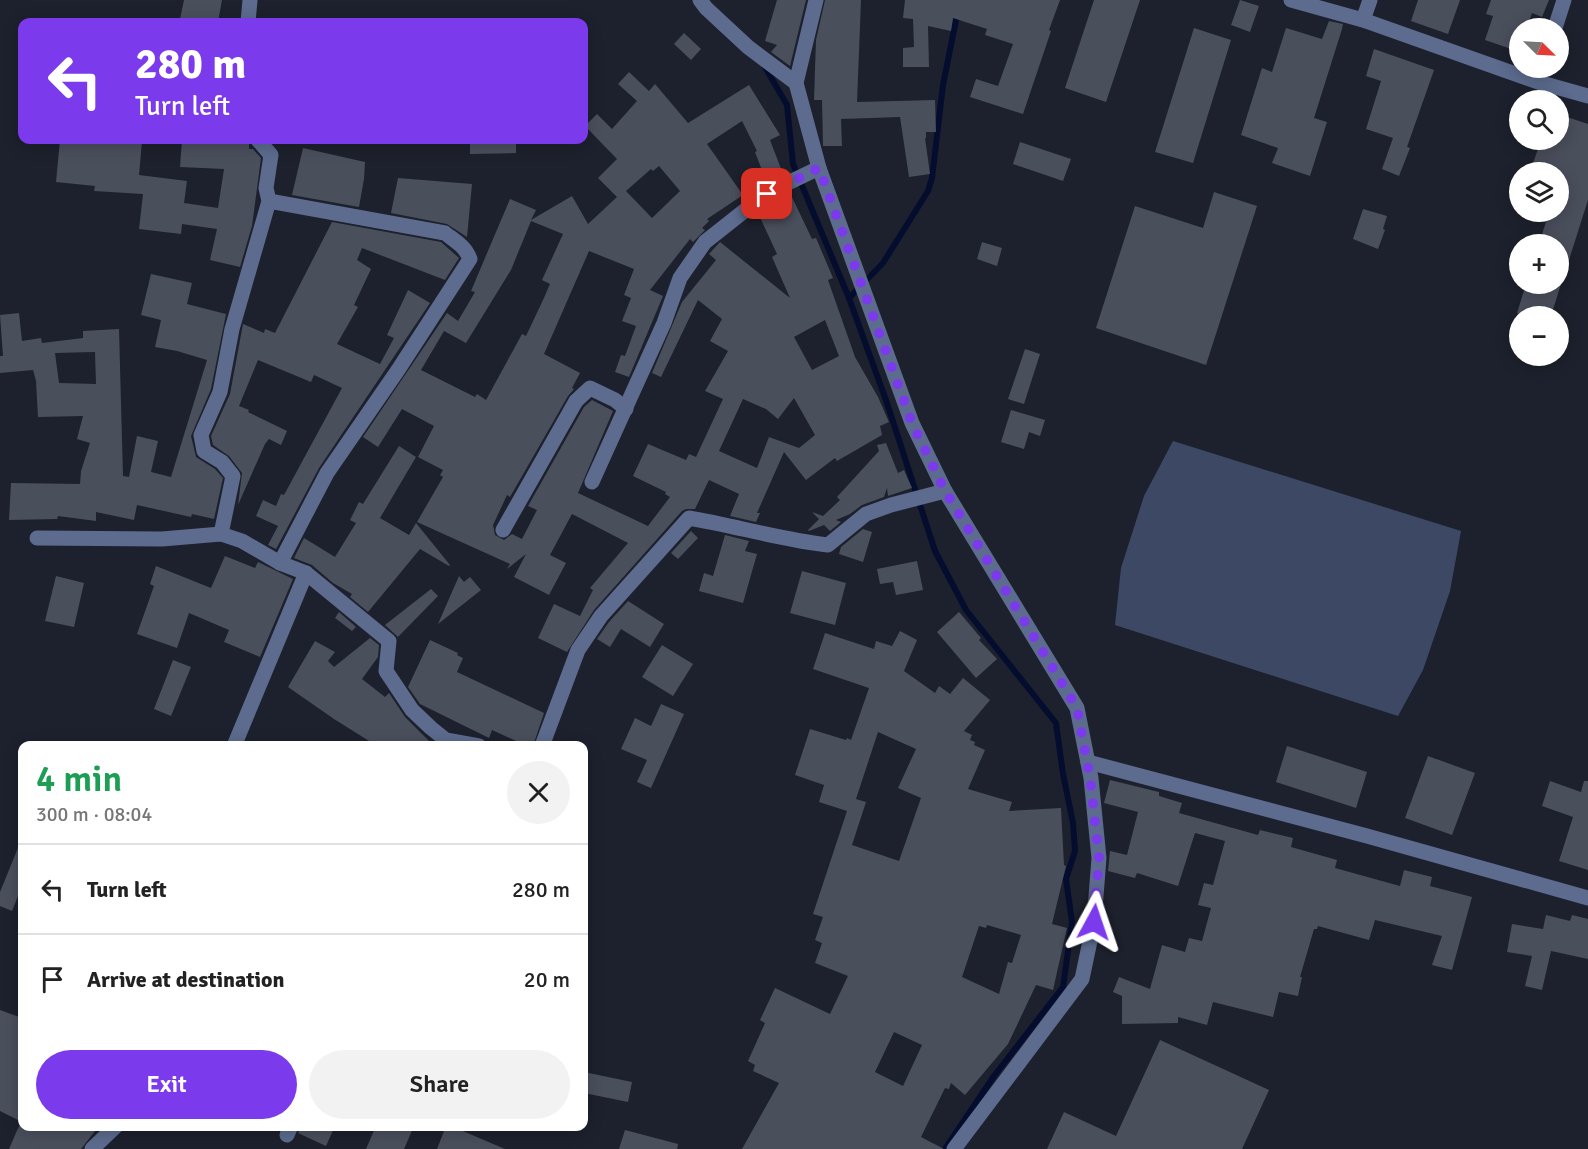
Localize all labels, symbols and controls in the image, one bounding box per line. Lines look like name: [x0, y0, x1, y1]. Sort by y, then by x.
north arrow: [1509, 18, 1569, 78]
map controls: [1509, 18, 1569, 366]
text: 280 m: [135, 39, 246, 90]
icon: left: [36, 42, 114, 120]
text: Turn left: [135, 90, 230, 123]
button: search: [1509, 90, 1569, 150]
button: layers: [1509, 162, 1569, 222]
pin: [741, 168, 792, 219]
icon: arrive: [750, 177, 783, 210]
button: +: [1509, 234, 1569, 294]
button: −: [1509, 306, 1569, 366]
text: 4 min: [36, 757, 122, 802]
button: close: [507, 761, 570, 824]
text: 300 m · 08:04: [36, 802, 152, 827]
icon: left: [36, 873, 69, 906]
text: Turn left: [87, 876, 167, 903]
text: 280 m: [512, 876, 570, 903]
position arrow: [1062, 890, 1126, 954]
icon: arrive: [36, 963, 69, 996]
text: Arrive at destination: [87, 966, 284, 993]
text: 20 m: [524, 966, 570, 993]
button: Exit: [36, 1050, 297, 1119]
button: Share: [309, 1050, 570, 1119]

